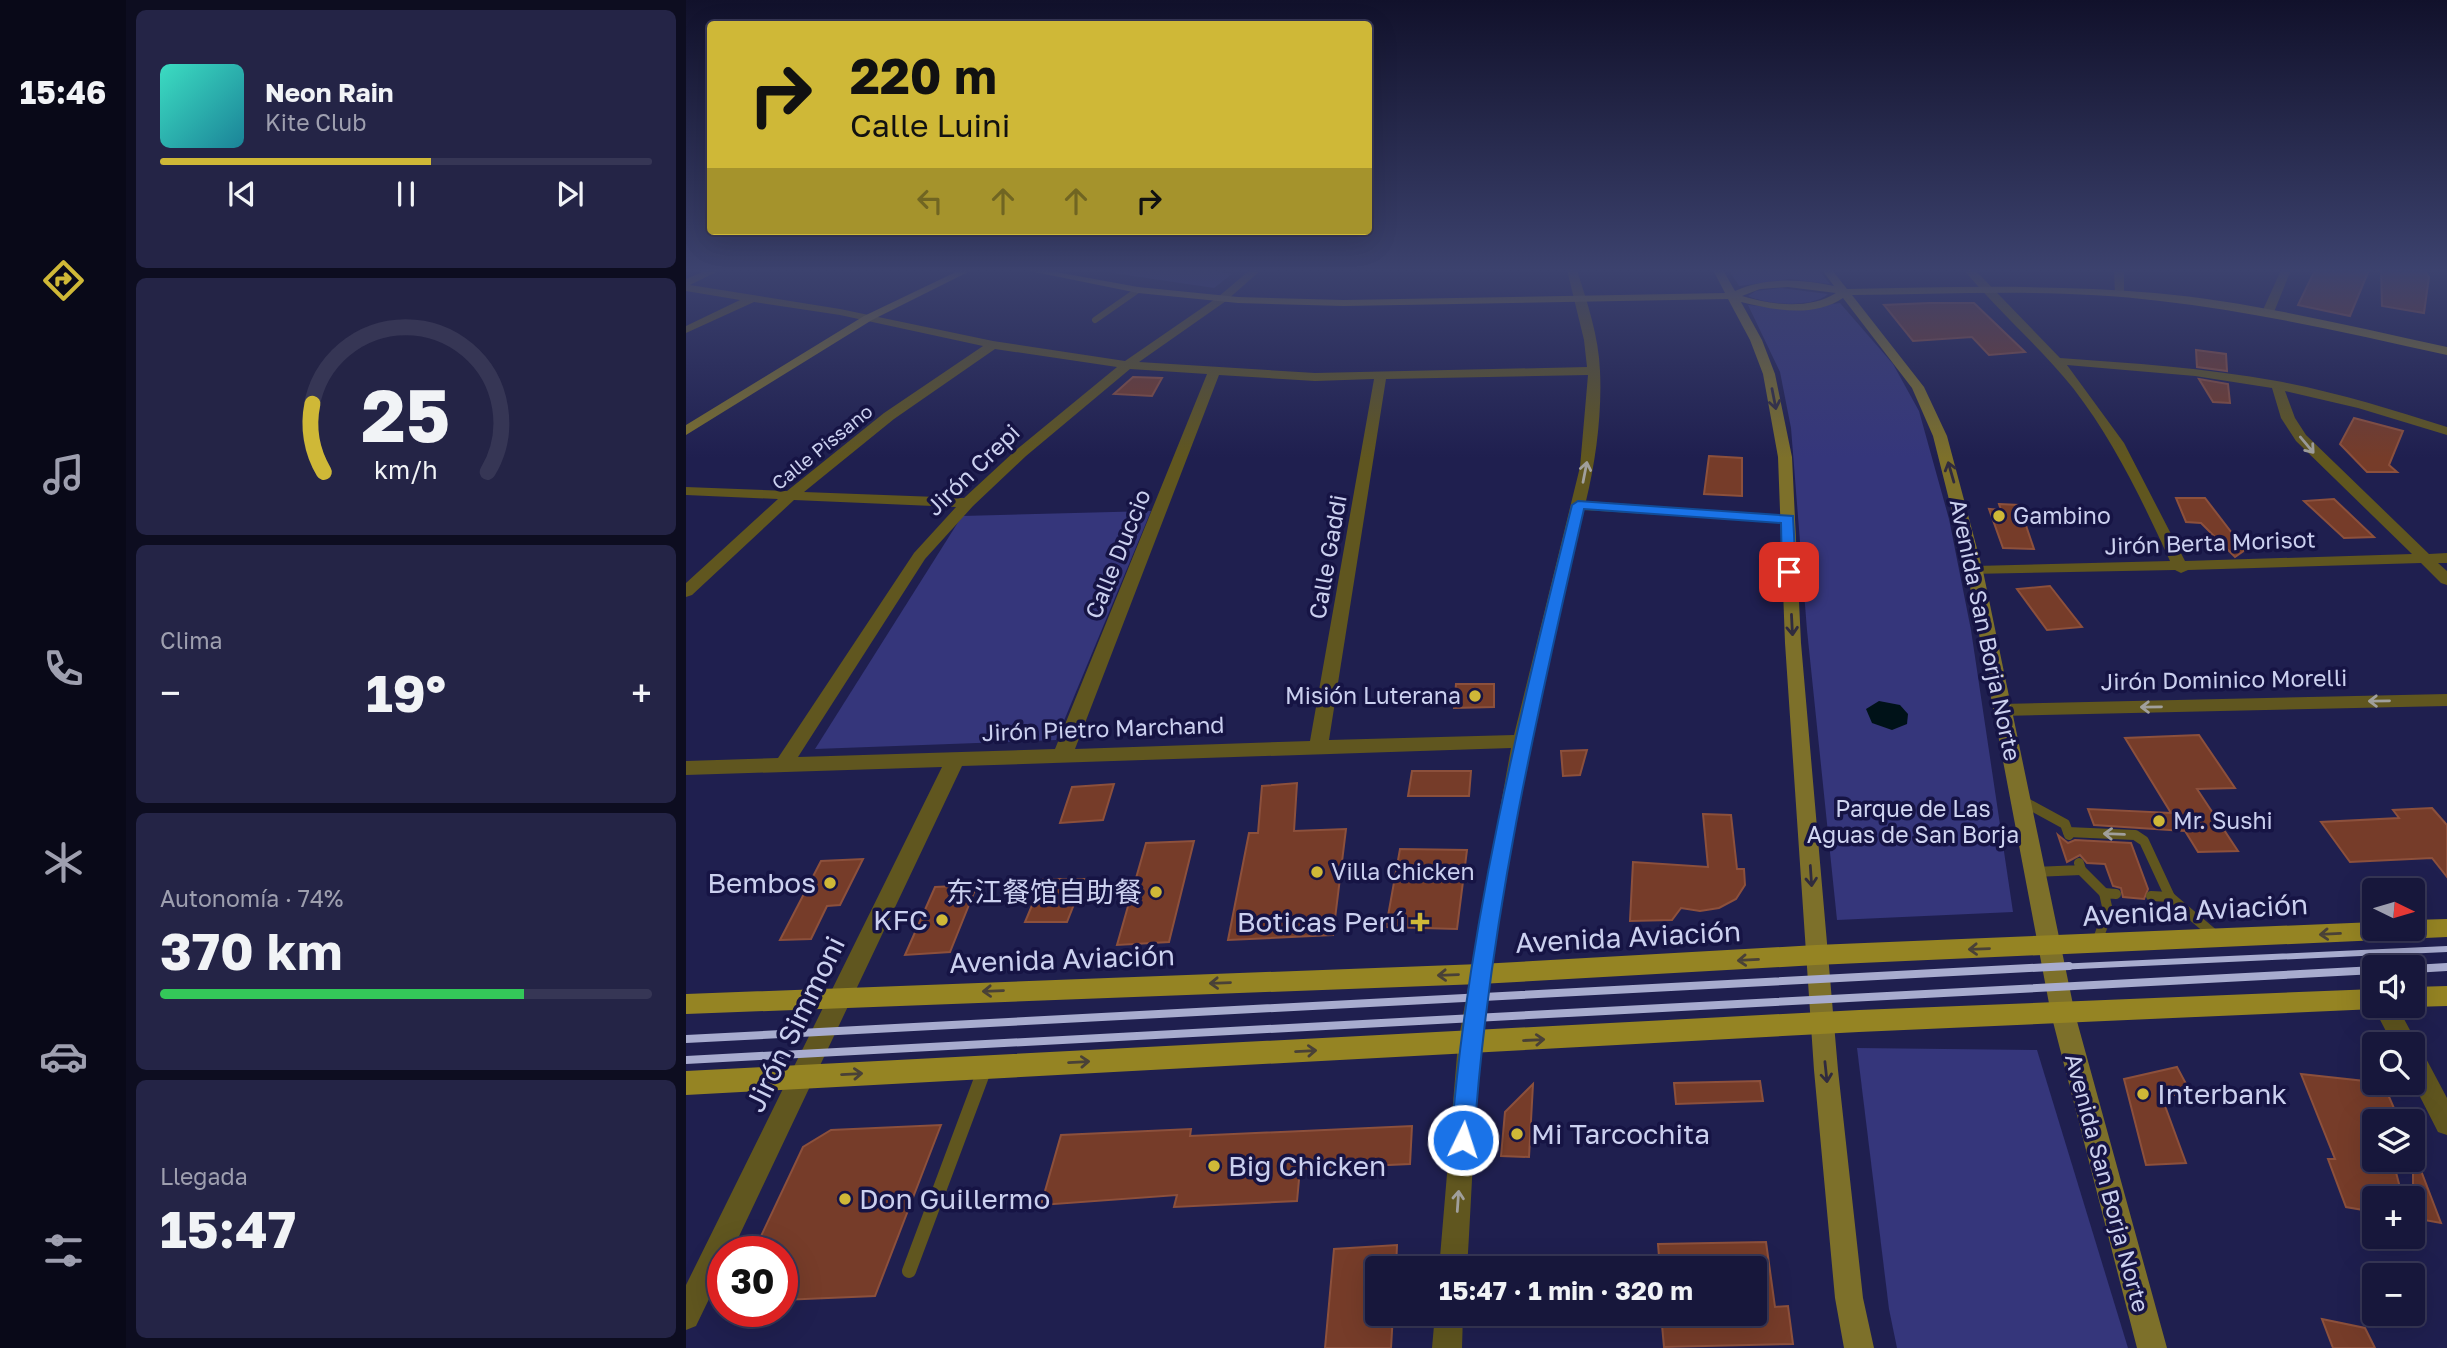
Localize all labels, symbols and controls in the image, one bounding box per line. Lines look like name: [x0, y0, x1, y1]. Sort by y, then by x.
text: 220 m: [850, 46, 997, 105]
icon: right: [735, 49, 826, 140]
text: 15:46: [20, 73, 106, 111]
text: Neon Rain: [265, 77, 394, 108]
text: Calle Luini: [850, 106, 1010, 144]
text: Kite Club: [265, 108, 366, 136]
icon: previous: [223, 175, 261, 213]
icon: pause: [387, 175, 425, 213]
icon: next: [551, 175, 589, 213]
icon: left: [911, 182, 949, 220]
icon: ahead: [984, 182, 1022, 220]
icon: ahead: [1057, 182, 1095, 220]
icon: right: [1130, 182, 1168, 220]
icon: directions: [39, 256, 88, 305]
text: 25: [362, 372, 450, 459]
one-way arrow: [1767, 387, 1781, 410]
street label: Calle Pissano: [767, 399, 877, 494]
street label: Jirón Crepi: [920, 418, 1025, 521]
one-way arrow: [2299, 436, 2315, 454]
icon: music: [39, 450, 88, 499]
text: km/h: [374, 454, 438, 485]
one-way arrow: [1579, 461, 1592, 484]
one-way arrow: [1944, 462, 1957, 484]
street label: Calle Duccio: [1078, 485, 1156, 623]
street label: Calle Gaddi: [1302, 492, 1352, 621]
street label: Avenida San Borja Norte: [1945, 496, 2027, 763]
place label: Gambino: [2013, 501, 2111, 529]
marker: Gambino: [1991, 508, 2007, 524]
street label: Jirón Berta Morisot: [2104, 524, 2316, 560]
pin: [1759, 542, 1819, 602]
icon: arrive: [1770, 553, 1808, 591]
one-way arrow: [1785, 613, 1798, 636]
text: Clima: [160, 626, 223, 654]
icon: phone: [39, 644, 88, 693]
text: 19°: [366, 661, 446, 723]
street label: Jirón Dominico Morelli: [2100, 663, 2348, 695]
text: −: [160, 670, 181, 715]
text: +: [631, 670, 652, 715]
place label: Misión Luterana: [1285, 681, 1461, 709]
marker: Misión Luterana: [1467, 688, 1483, 704]
one-way arrow: [2368, 695, 2391, 708]
one-way arrow: [2140, 700, 2163, 713]
street label: Jirón Pietro Marchand: [981, 710, 1225, 746]
park label: Parque de Las Aguas de San Borja: [1807, 794, 2019, 848]
place label: Mr. Sushi: [2173, 806, 2273, 834]
marker: Mr. Sushi: [2151, 813, 2167, 829]
one-way arrow: [2103, 828, 2126, 841]
icon: climate: [39, 838, 88, 887]
place label: Villa Chicken: [1331, 857, 1475, 885]
marker: Villa Chicken: [1309, 864, 1325, 880]
one-way arrow: [1805, 865, 1818, 887]
place label: Bembos: [707, 866, 816, 899]
marker: Bembos: [822, 875, 838, 891]
place label: 东江餐馆自助餐: [946, 875, 1142, 908]
north arrow: [2362, 878, 2426, 942]
map controls: [2362, 878, 2425, 1326]
text: Autonomía · 74%: [160, 884, 343, 912]
marker: 东江餐馆自助餐: [1148, 884, 1164, 900]
street label: Avenida Aviación: [2081, 887, 2309, 932]
place label: KFC: [873, 903, 928, 936]
place label: Boticas Perú: [1237, 905, 1406, 938]
marker: KFC: [934, 912, 950, 928]
marker: Boticas Perú: [1412, 914, 1428, 930]
street label: Avenida Aviación: [1514, 914, 1742, 959]
text: 370 km: [160, 919, 343, 981]
one-way arrow: [2319, 928, 2342, 941]
street label: Jirón Simmoni: [738, 931, 851, 1117]
street label: Avenida Aviación: [948, 938, 1176, 979]
one-way arrow: [1968, 943, 1991, 956]
one-way arrow: [1737, 954, 1760, 967]
button: sound: [2362, 955, 2425, 1018]
one-way arrow: [1436, 969, 1459, 982]
one-way arrow: [1209, 977, 1232, 990]
one-way arrow: [982, 985, 1005, 998]
icon: car: [39, 1032, 88, 1081]
button: search: [2362, 1032, 2425, 1095]
one-way arrow: [1522, 1033, 1544, 1046]
one-way arrow: [1295, 1045, 1318, 1058]
street label: Avenida San Borja Norte: [2060, 1050, 2156, 1315]
one-way arrow: [1067, 1056, 1090, 1069]
one-way arrow: [1820, 1060, 1833, 1083]
one-way arrow: [840, 1067, 863, 1080]
place label: Interbank: [2157, 1077, 2287, 1110]
marker: Interbank: [2135, 1086, 2151, 1102]
position arrow: [1426, 1103, 1500, 1177]
button: layers: [2362, 1109, 2425, 1172]
place label: Mi Tarcochita: [1531, 1117, 1710, 1150]
marker: Mi Tarcochita: [1509, 1126, 1525, 1142]
place label: Big Chicken: [1228, 1149, 1386, 1182]
marker: Big Chicken: [1206, 1158, 1222, 1174]
text: Llegada: [160, 1162, 248, 1190]
place label: Don Guillermo: [859, 1182, 1050, 1215]
button: +: [2362, 1186, 2425, 1249]
one-way arrow: [1452, 1190, 1465, 1212]
marker: Don Guillermo: [837, 1191, 853, 1207]
text: 15:47: [160, 1197, 296, 1259]
icon: filters: [39, 1226, 88, 1275]
speed limit sign: 30: [707, 1236, 798, 1327]
button: −: [2362, 1263, 2425, 1326]
text: 15:47 · 1 min · 320 m: [1439, 1275, 1693, 1306]

